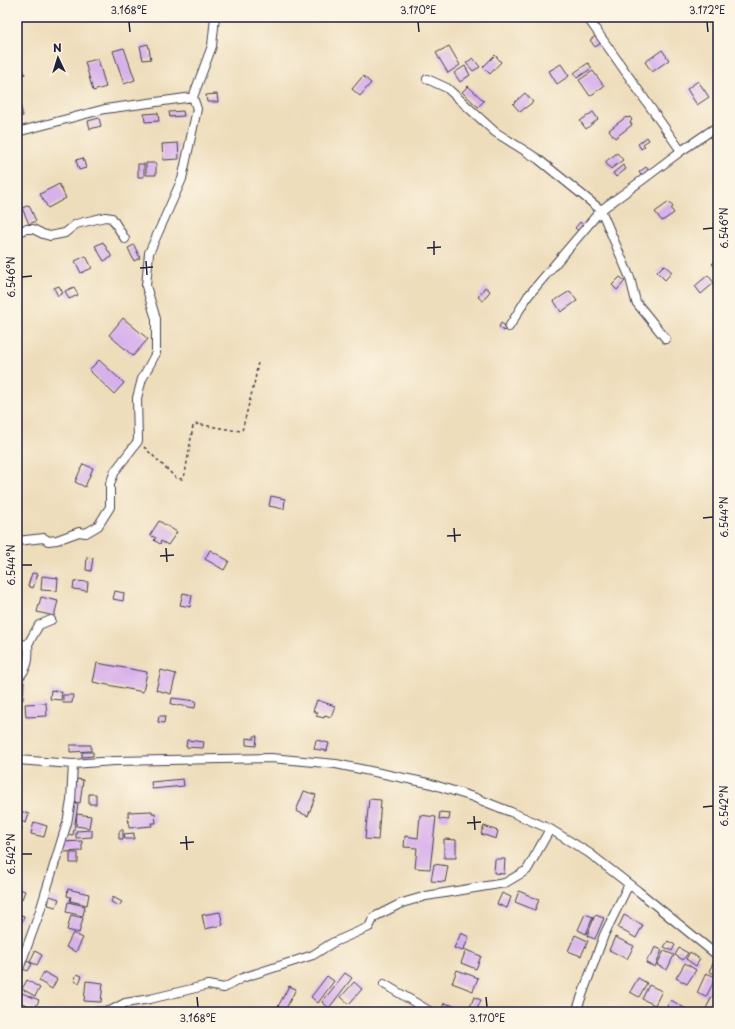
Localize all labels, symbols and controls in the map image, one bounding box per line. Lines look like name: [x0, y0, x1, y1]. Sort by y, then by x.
text: 3.168°E: [111, 2, 147, 17]
text: 3.170°E: [400, 2, 436, 17]
text: 3.172°E: [689, 2, 725, 17]
north arrow: [38, 38, 78, 78]
text: N: [52, 39, 62, 56]
text: 6.546°N: [716, 207, 731, 249]
text: 6.546°N: [3, 256, 18, 298]
text: 6.544°N: [716, 496, 731, 537]
text: 6.544°N: [3, 544, 18, 585]
text: 6.542°N: [716, 785, 731, 826]
text: 6.542°N: [3, 833, 18, 874]
text: 3.168°E: [180, 1010, 216, 1025]
text: 3.170°E: [469, 1010, 505, 1025]

